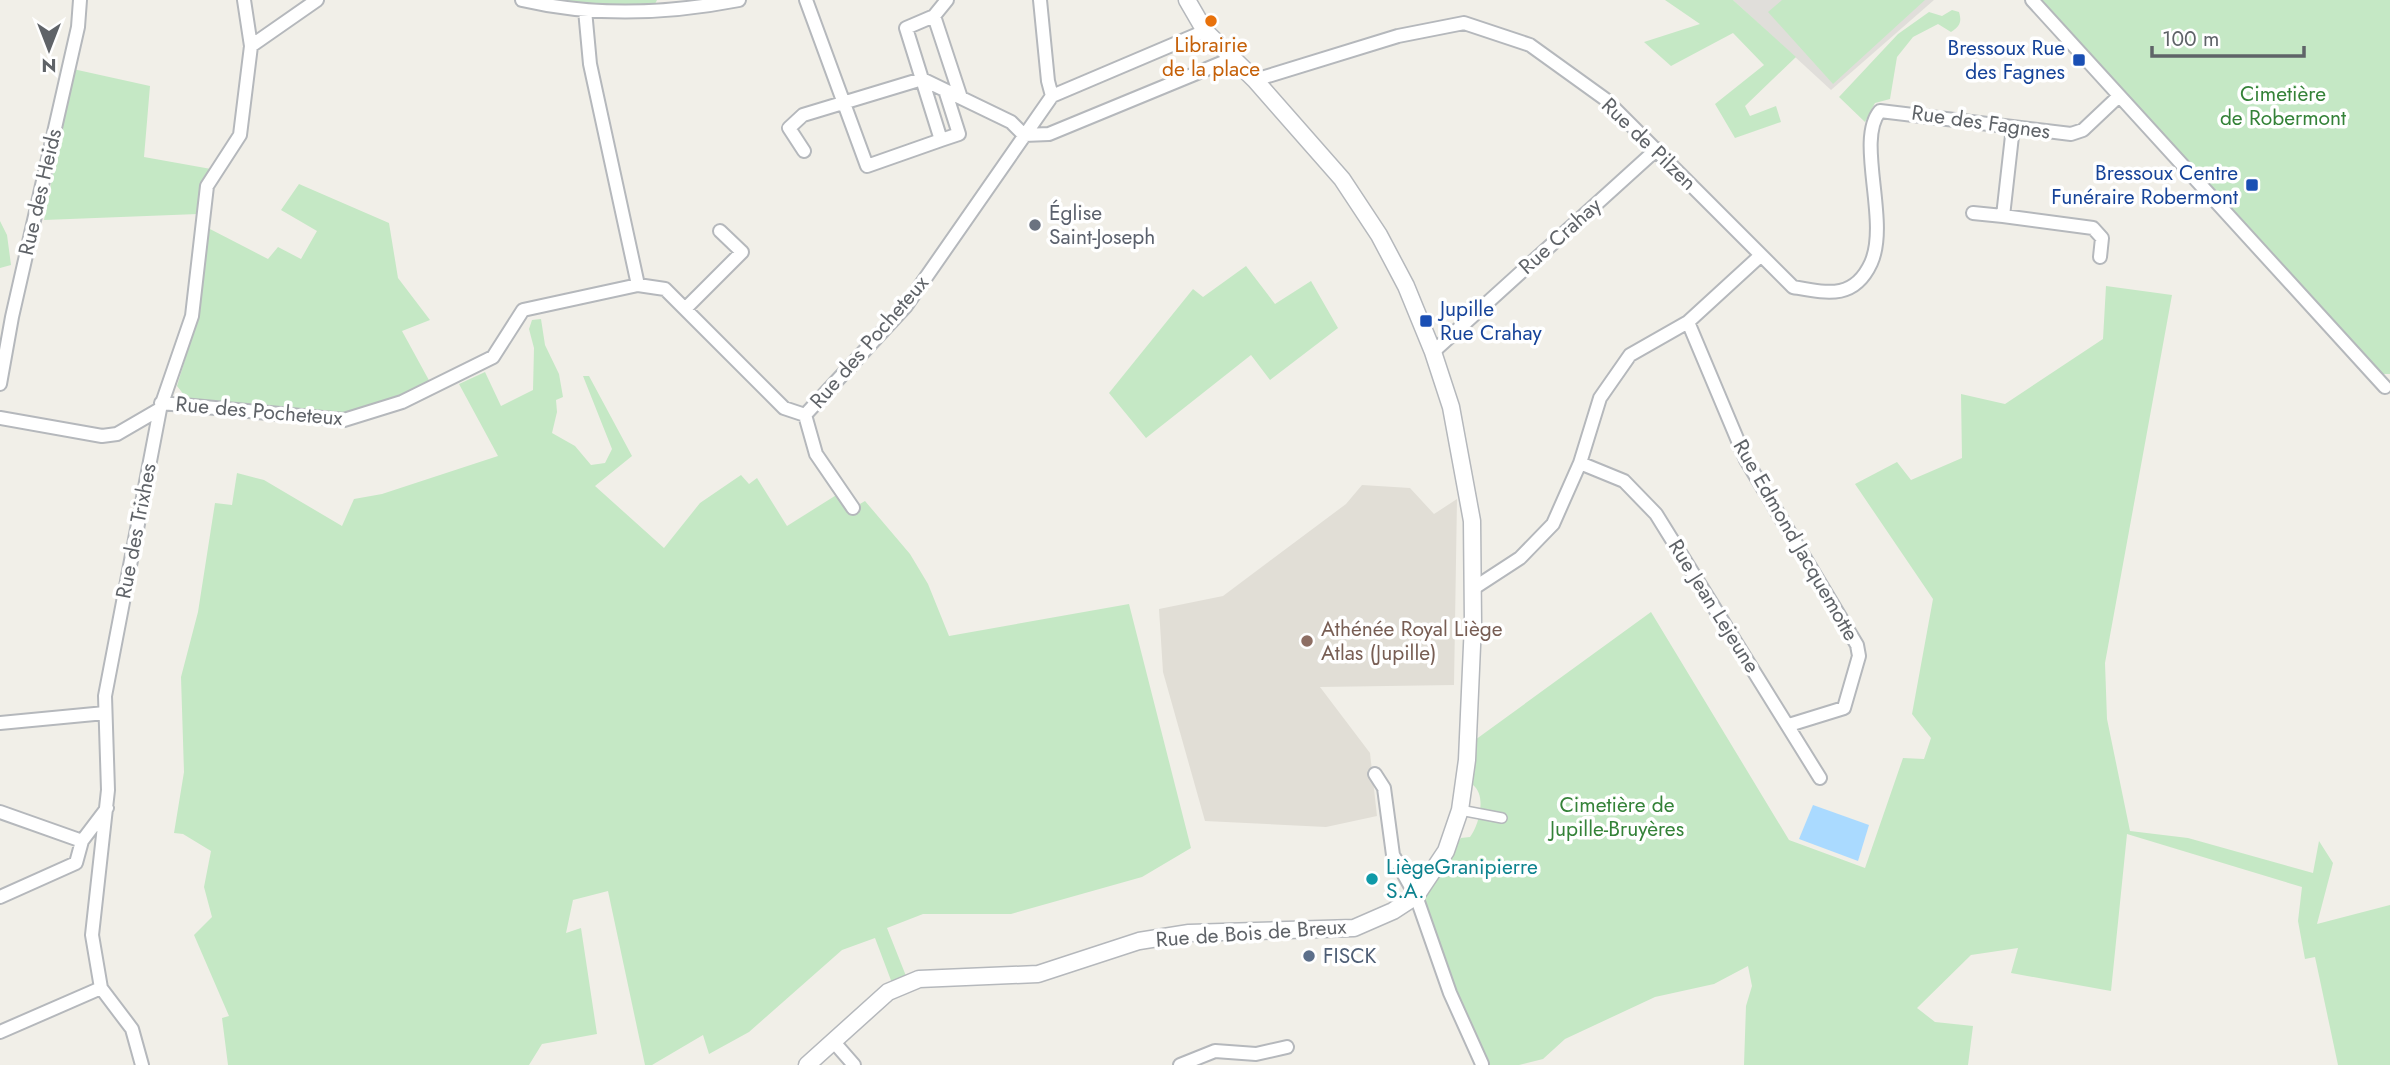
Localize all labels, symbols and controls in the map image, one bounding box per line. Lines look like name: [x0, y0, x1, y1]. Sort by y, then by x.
marker: Librairie de la place: [1203, 13, 1219, 29]
north arrow: [14, 14, 84, 84]
scale bar: [2152, 14, 2304, 58]
text: 100 m: [2162, 24, 2219, 54]
place label: Librairie de la place: [1162, 30, 1260, 84]
place label: Bressoux Rue des Fagnes: [1947, 33, 2065, 87]
text: N: [41, 52, 57, 79]
marker: Bressoux Rue des Fagnes: [2071, 52, 2087, 68]
park label: Cimetière de Robermont: [2220, 79, 2346, 133]
street label: Rue de Pilzen: [1595, 91, 1703, 197]
street label: Rue des Fagnes: [1910, 97, 2052, 147]
street label: Rue des Heids: [11, 126, 69, 258]
place label: Bressoux Centre Funéraire Robermont: [2051, 158, 2238, 212]
marker: Bressoux Centre Funéraire Robermont: [2244, 177, 2260, 193]
street label: Rue Crahay: [1512, 190, 1608, 281]
place label: Église Saint-Joseph: [1049, 198, 1155, 252]
marker: Église Saint-Joseph: [1027, 217, 1043, 233]
street label: Rue des Pocheteux: [803, 269, 935, 415]
place label: Jupille Rue Crahay: [1437, 294, 1543, 348]
marker: Jupille Rue Crahay: [1418, 313, 1434, 329]
street label: Rue des Pocheteux: [174, 389, 344, 433]
street label: Rue Edmond Jacquemotte: [1726, 434, 1866, 647]
street label: Rue des Trixhes: [108, 461, 164, 601]
street label: Rue Jean Lejeune: [1661, 533, 1767, 679]
place label: Athénée Royal Liège Atlas (Jupille): [1321, 614, 1503, 668]
marker: Athénée Royal Liège Atlas (Jupille): [1299, 633, 1315, 649]
park label: Cimetière de Jupille-Bruyères: [1547, 790, 1684, 844]
place label: LiègeGranipierre S.A.: [1386, 852, 1538, 906]
marker: LiègeGranipierre S.A.: [1364, 871, 1380, 887]
street label: Rue de Bois de Breux: [1155, 911, 1347, 955]
place label: FISCK: [1323, 941, 1377, 971]
marker: FISCK: [1301, 948, 1317, 964]

